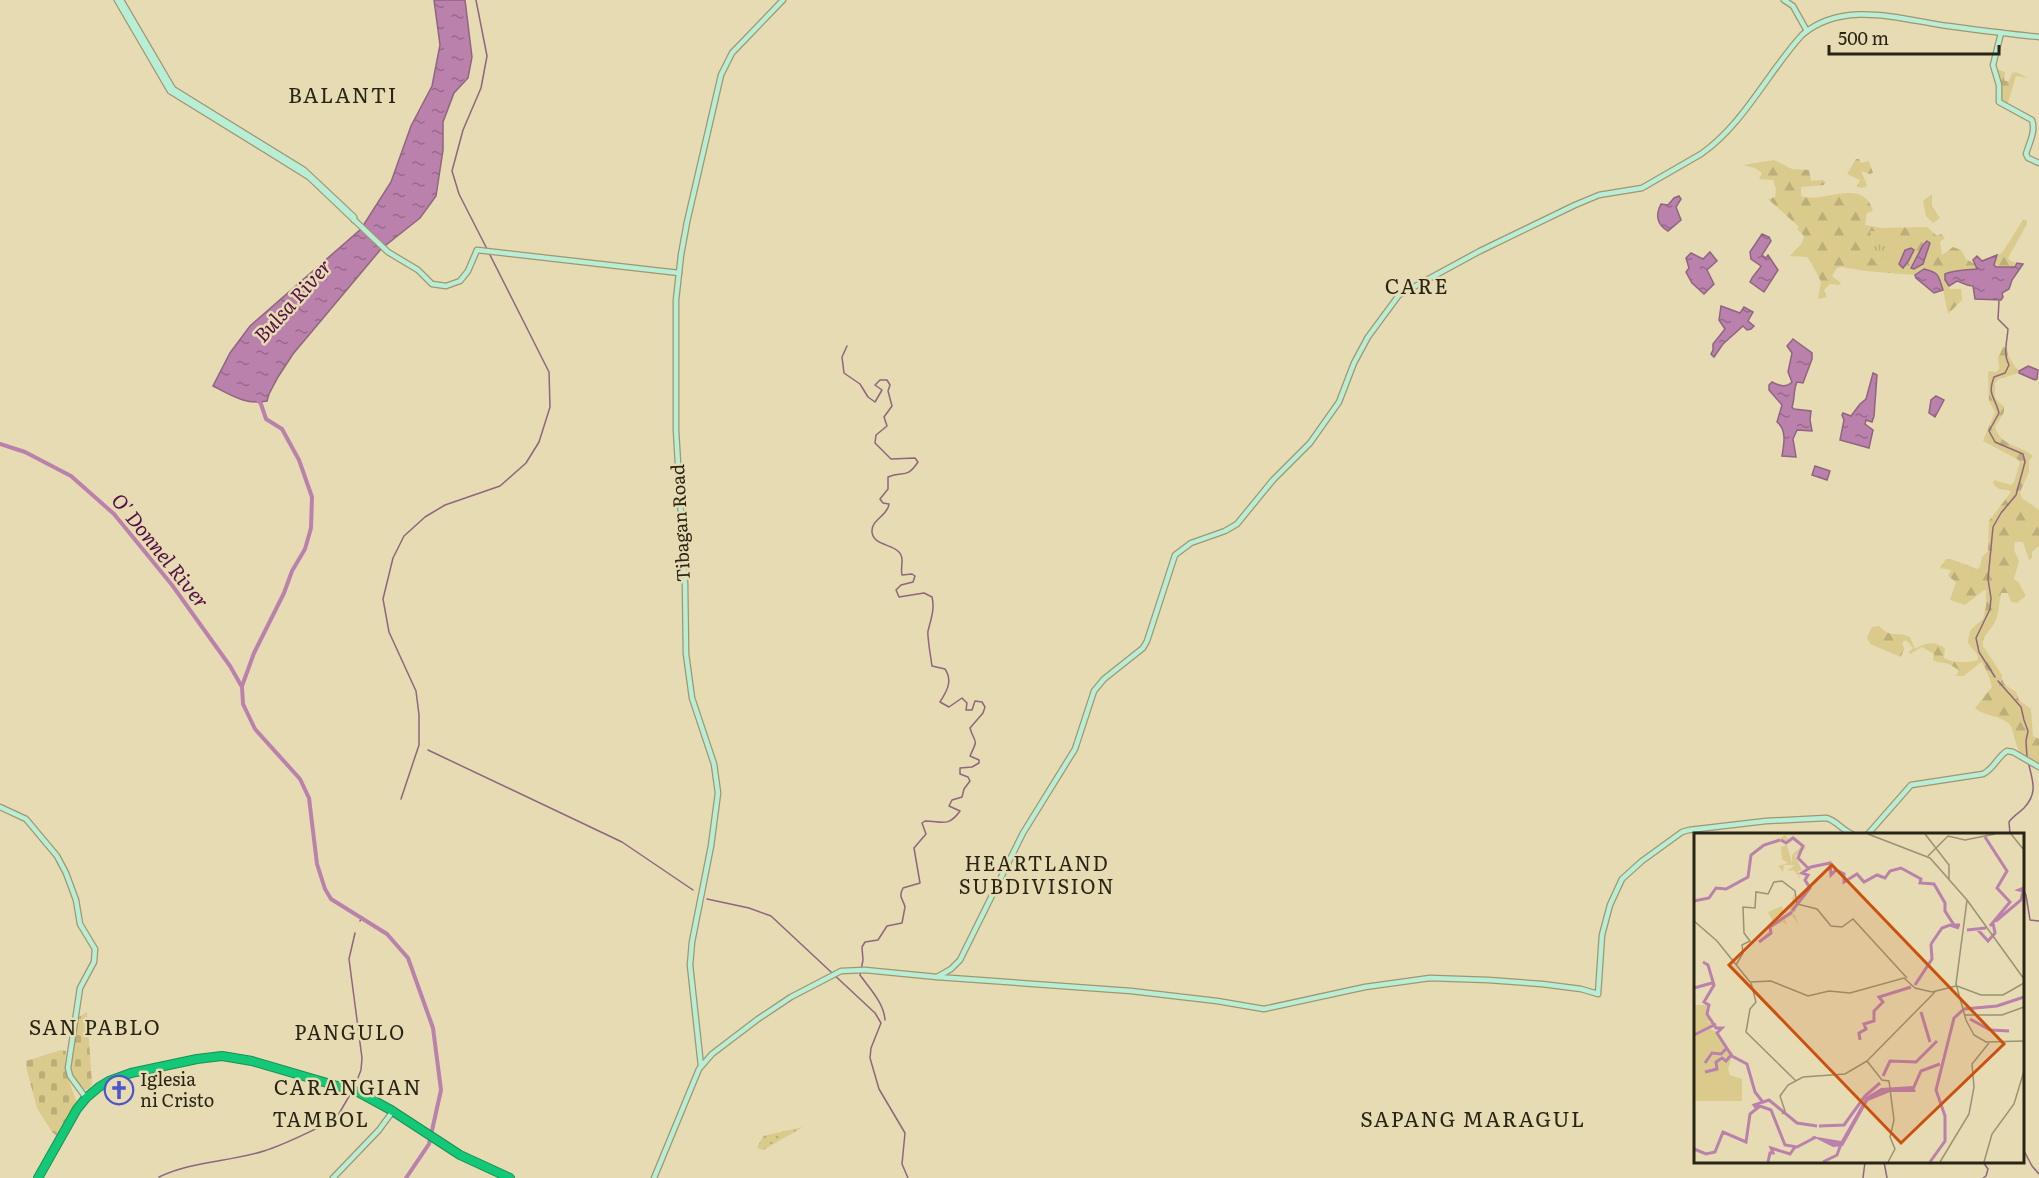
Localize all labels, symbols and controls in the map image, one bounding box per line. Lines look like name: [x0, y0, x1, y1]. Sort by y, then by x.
scale bar: [1829, 18, 1998, 56]
text: 500 m: [1838, 24, 1889, 51]
district label: BALANTI: [288, 78, 398, 109]
water label: Bulsa River: [246, 251, 337, 348]
district label: CARE: [1385, 269, 1449, 300]
street label: Tibagan Road: [663, 463, 696, 583]
water label: O' Donnel River: [106, 486, 217, 614]
inset map: [1694, 833, 2024, 1163]
district label: HEARTLAND SUBDIVISION: [959, 847, 1115, 900]
district label: SAN PABLO: [29, 1010, 161, 1041]
district label: PANGULO: [294, 1016, 406, 1046]
place label: Iglesia ni Cristo: [140, 1065, 214, 1113]
district label: CARANGIAN: [274, 1070, 422, 1101]
church icon: Iglesia ni Cristo: [103, 1074, 135, 1106]
district label: SAPANG MARAGUL: [1360, 1102, 1586, 1133]
district label: TAMBOL: [272, 1103, 370, 1133]

